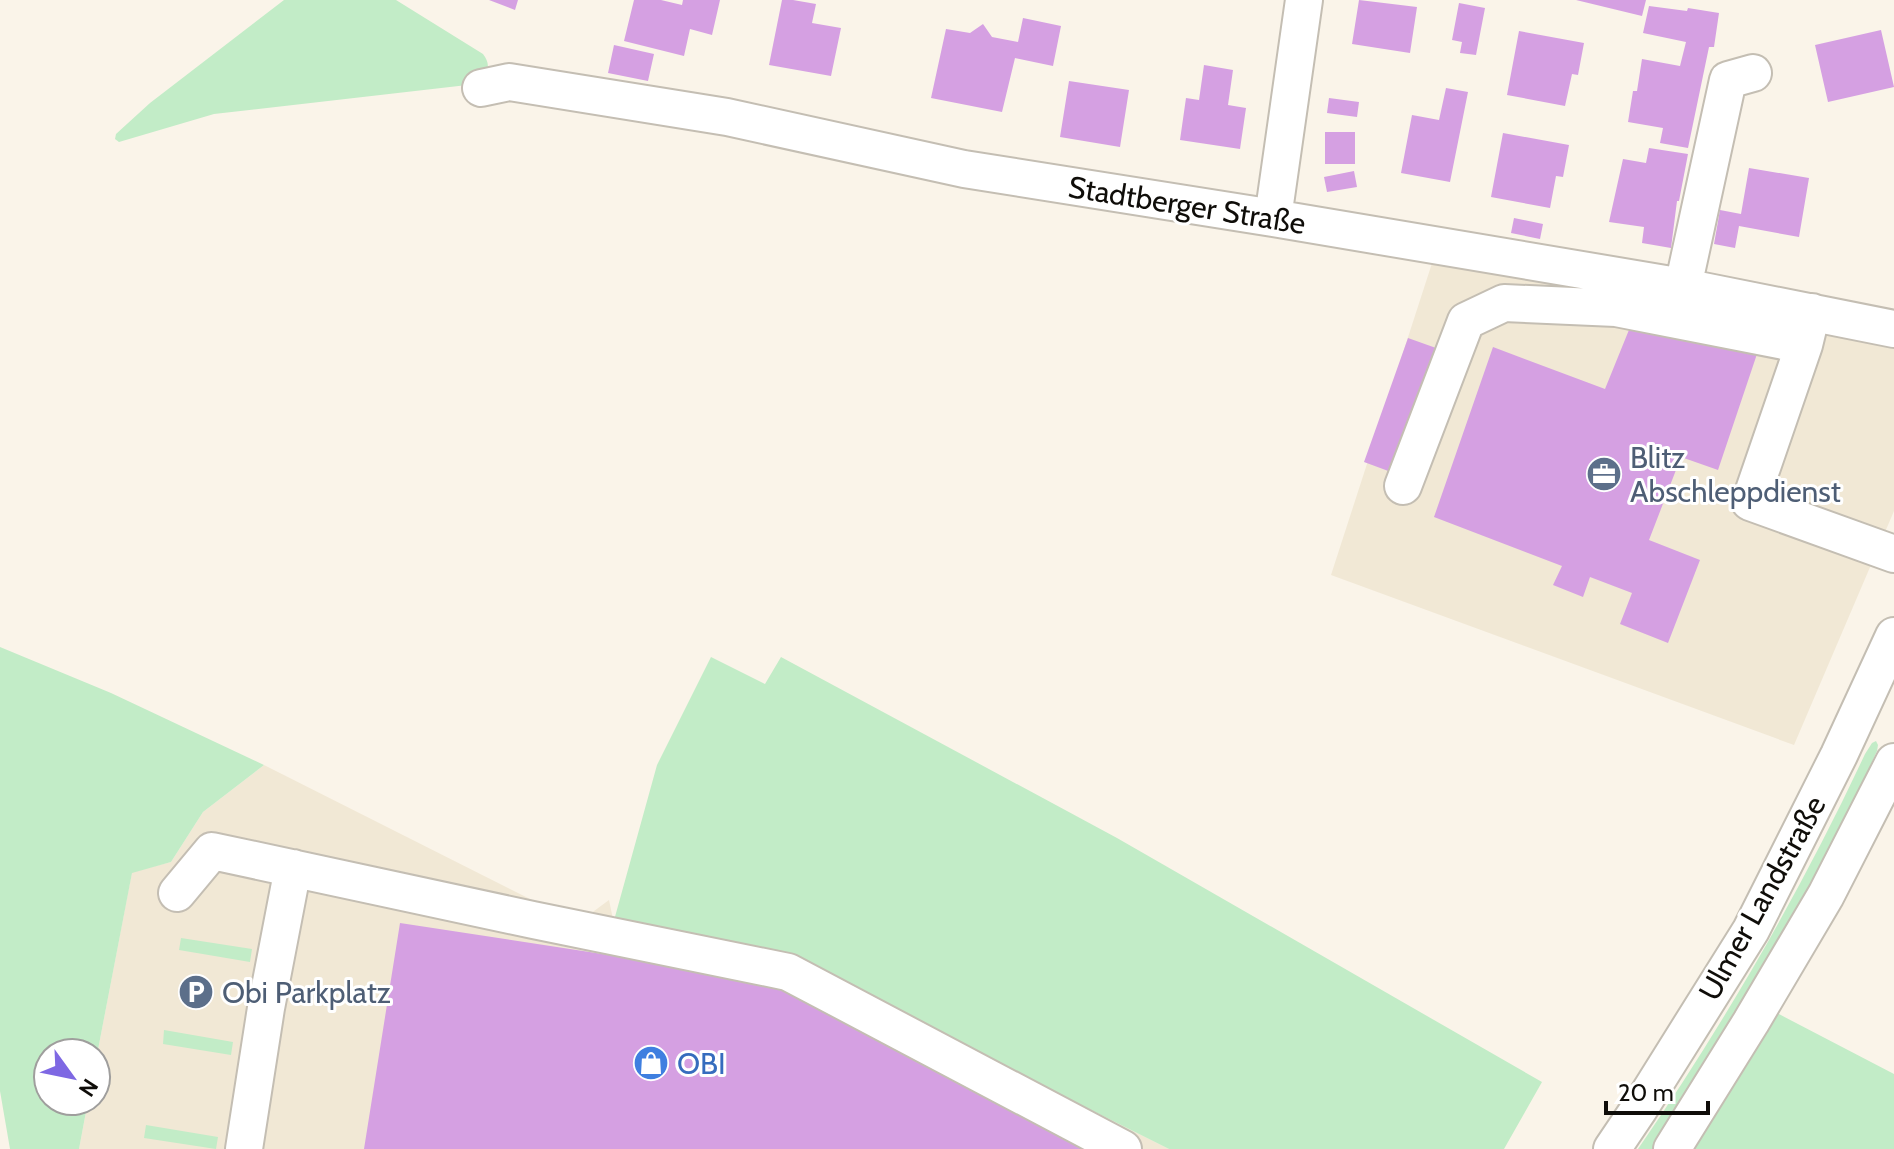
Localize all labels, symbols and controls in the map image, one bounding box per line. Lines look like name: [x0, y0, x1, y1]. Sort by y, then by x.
street label: Stadtberger Straße: [1066, 168, 1308, 242]
place label: Blitz Abschleppdienst: [1630, 439, 1841, 510]
office icon: Blitz Abschleppdienst: [1585, 455, 1623, 493]
street label: Ulmer Landstraße: [1691, 789, 1833, 1007]
parking icon: Obi Parkplatz: [177, 973, 215, 1011]
place label: Obi Parkplatz: [222, 974, 391, 1011]
north arrow: [32, 1037, 112, 1117]
shop icon: OBI: [632, 1044, 670, 1082]
place label: OBI: [677, 1045, 726, 1082]
scale bar: [1606, 1065, 1708, 1115]
text: N: [73, 1074, 104, 1101]
text: 20 m: [1618, 1078, 1674, 1107]

